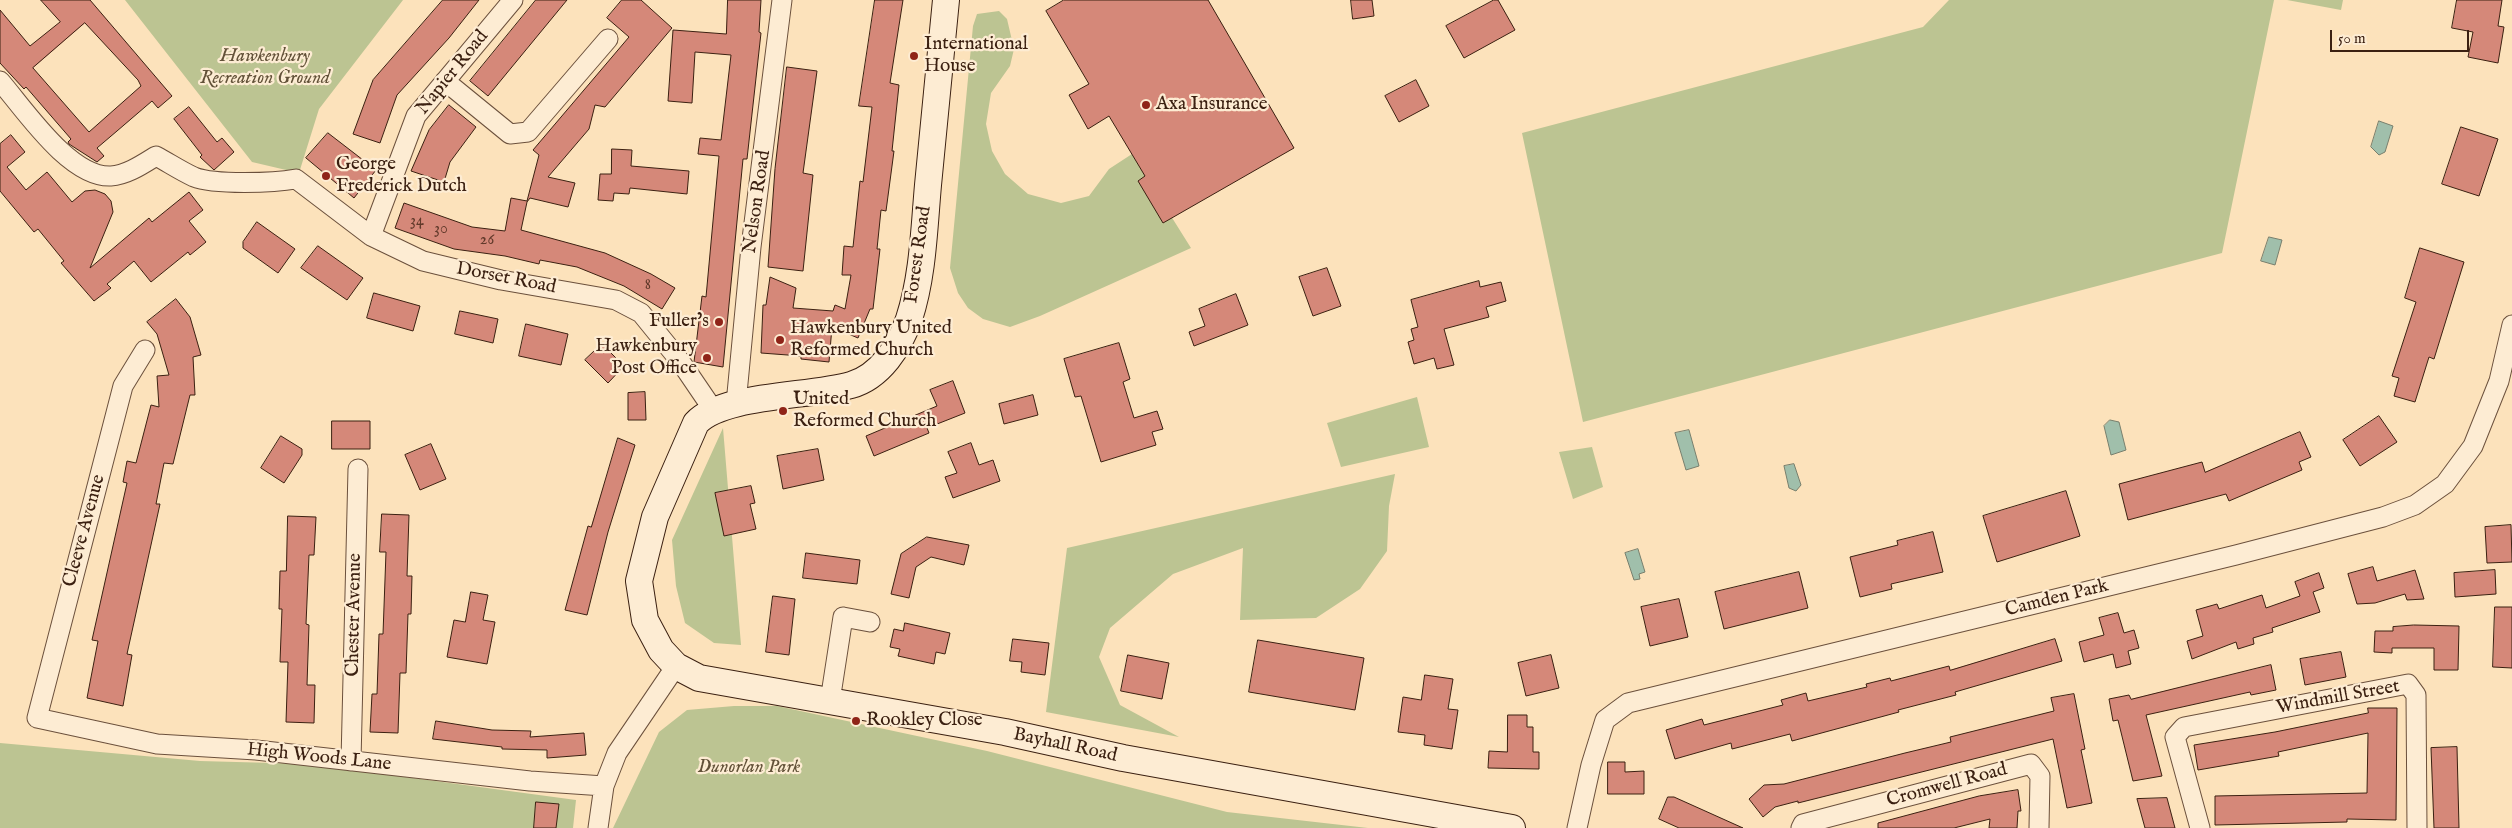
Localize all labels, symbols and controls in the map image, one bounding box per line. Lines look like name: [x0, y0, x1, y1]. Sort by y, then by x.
scale bar: [2332, 20, 2471, 52]
street label: Napier Road: [412, 26, 494, 120]
text: 50 m: [2338, 29, 2366, 48]
place label: International House: [924, 34, 1028, 78]
park label: Hawkenbury Recreation Ground: [200, 46, 330, 90]
marker: International House: [908, 50, 920, 62]
place label: Axa Insurance: [1156, 94, 1267, 116]
marker: Axa Insurance: [1140, 99, 1152, 111]
street label: Nelson Road: [739, 149, 777, 255]
place label: George Frederick Dutch: [336, 154, 467, 198]
marker: George Frederick Dutch: [320, 170, 332, 182]
street label: Forest Road: [901, 205, 937, 305]
house number: 34: [410, 212, 424, 232]
house number: 30: [434, 220, 448, 240]
house number: 26: [480, 231, 494, 251]
street label: Dorset Road: [454, 258, 558, 300]
house number: 8: [645, 276, 651, 296]
place label: Fuller’s: [649, 311, 709, 333]
marker: Fuller’s: [713, 316, 725, 328]
place label: Hawkenbury United Reformed Church: [790, 318, 952, 362]
marker: Hawkenbury United Reformed Church: [774, 334, 786, 346]
place label: Hawkenbury Post Office: [595, 336, 697, 380]
marker: Hawkenbury Post Office: [701, 352, 713, 364]
place label: United Reformed Church: [793, 389, 936, 433]
marker: United Reformed Church: [777, 405, 789, 417]
street label: Cleeve Avenue: [59, 472, 111, 590]
street label: Chester Avenue: [343, 553, 367, 677]
street label: Camden Park: [2003, 575, 2111, 623]
street label: Windmill Street: [2274, 676, 2402, 720]
place label: Rookley Close: [866, 710, 983, 732]
marker: Rookley Close: [850, 715, 862, 727]
street label: Bayhall Road: [1011, 724, 1119, 768]
street label: High Woods Lane: [246, 739, 392, 777]
park label: Dunorlan Park: [698, 757, 800, 779]
street label: Cromwell Road: [1884, 759, 2010, 813]

